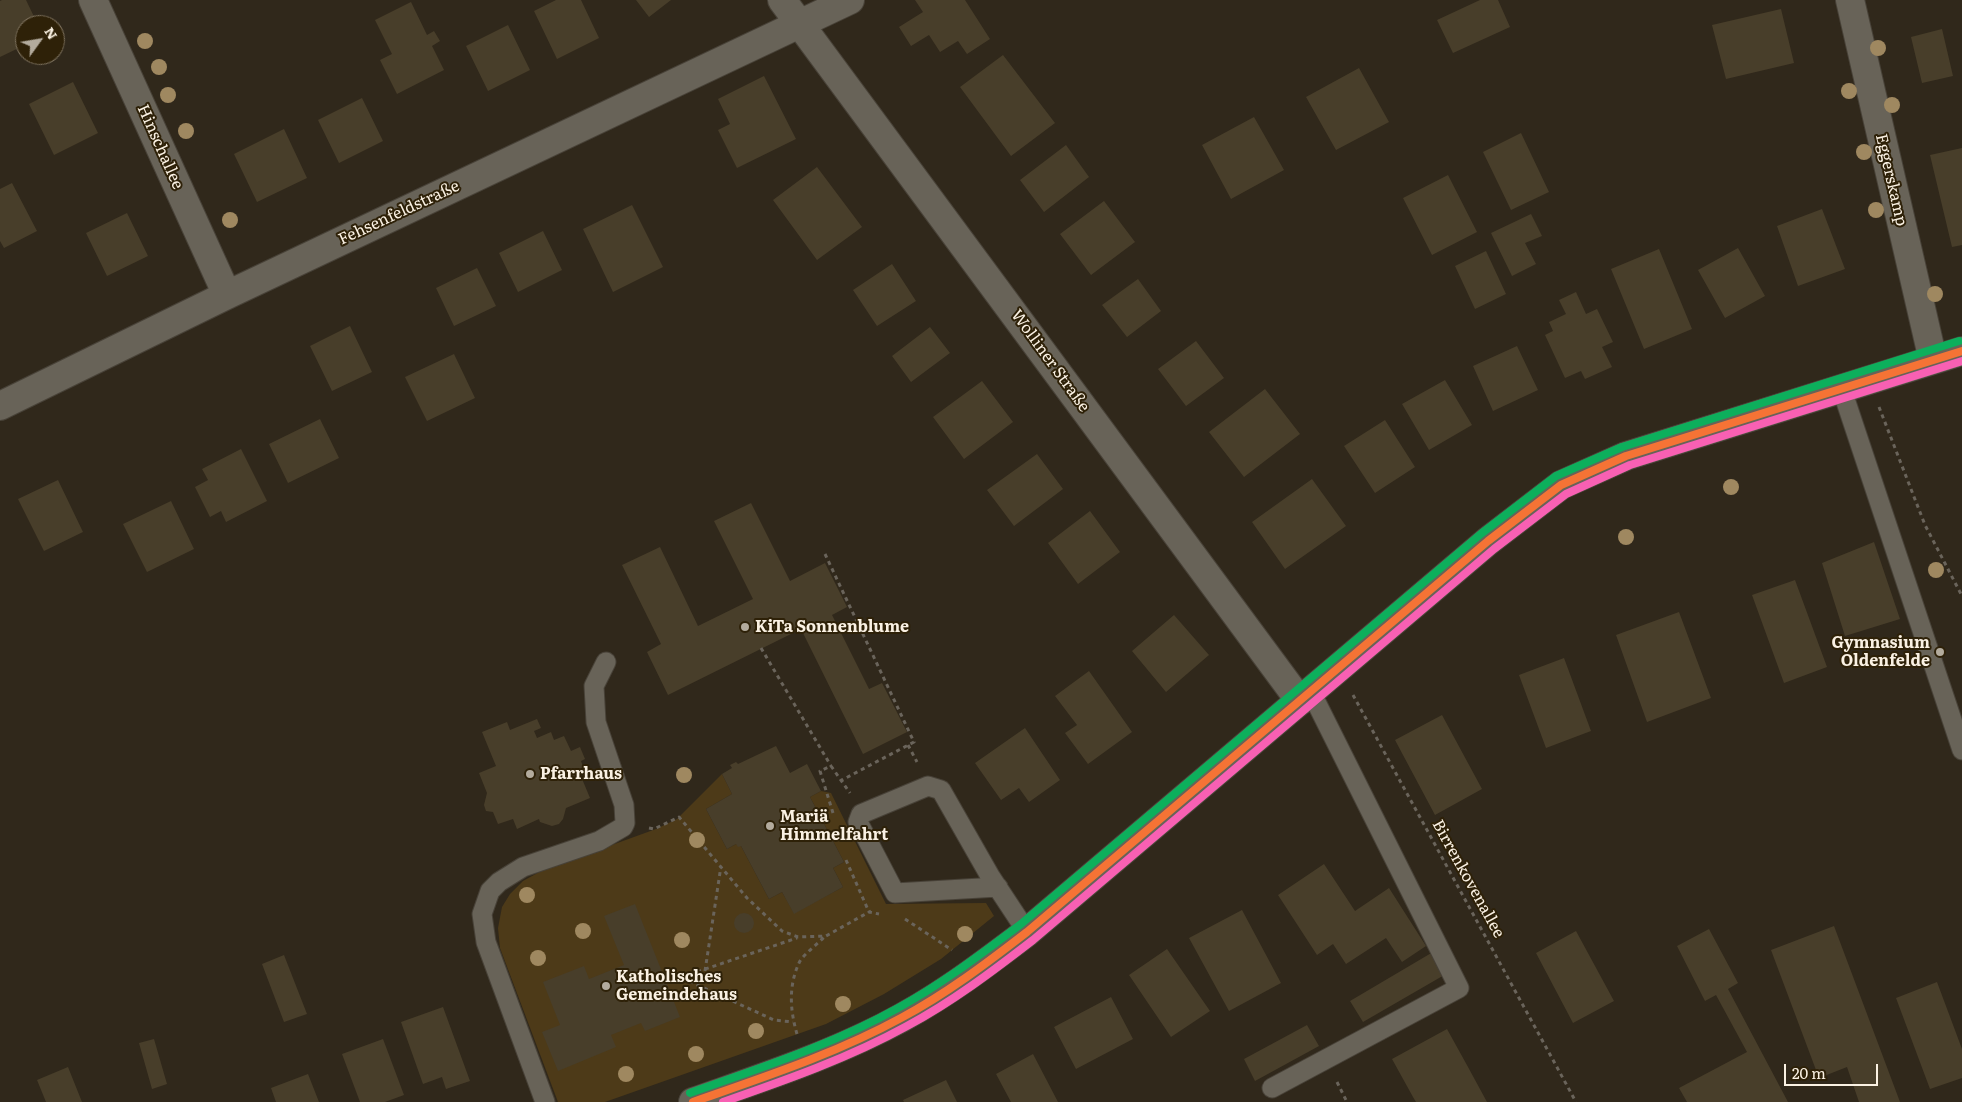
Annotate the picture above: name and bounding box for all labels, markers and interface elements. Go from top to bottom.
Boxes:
north arrow [15,15,65,65]
text: N [40,22,63,43]
street label: Hinschallee [133,102,187,192]
street label: Eggerskamp [1871,132,1911,228]
street label: Fehsenfeldstraße [335,177,463,249]
street label: Wolliner Straße [1007,306,1093,416]
place label: KiTa Sonnenblume [755,617,909,637]
marker: KiTa Sonnenblume [739,621,751,633]
place label: Gymnasium Oldenfelde [1832,633,1930,671]
marker: Gymnasium Oldenfelde [1934,646,1946,658]
place label: Pfarrhaus [540,764,622,784]
marker: Pfarrhaus [524,768,536,780]
place label: Mariä Himmelfahrt [780,807,888,845]
street label: Birrenkovenallee [1428,817,1508,941]
marker: Mariä Himmelfahrt [764,820,776,832]
place label: Katholisches Gemeindehaus [616,967,737,1005]
marker: Katholisches Gemeindehaus [600,980,612,992]
scale bar [1787,1054,1881,1086]
text: 20 m [1792,1061,1826,1084]

